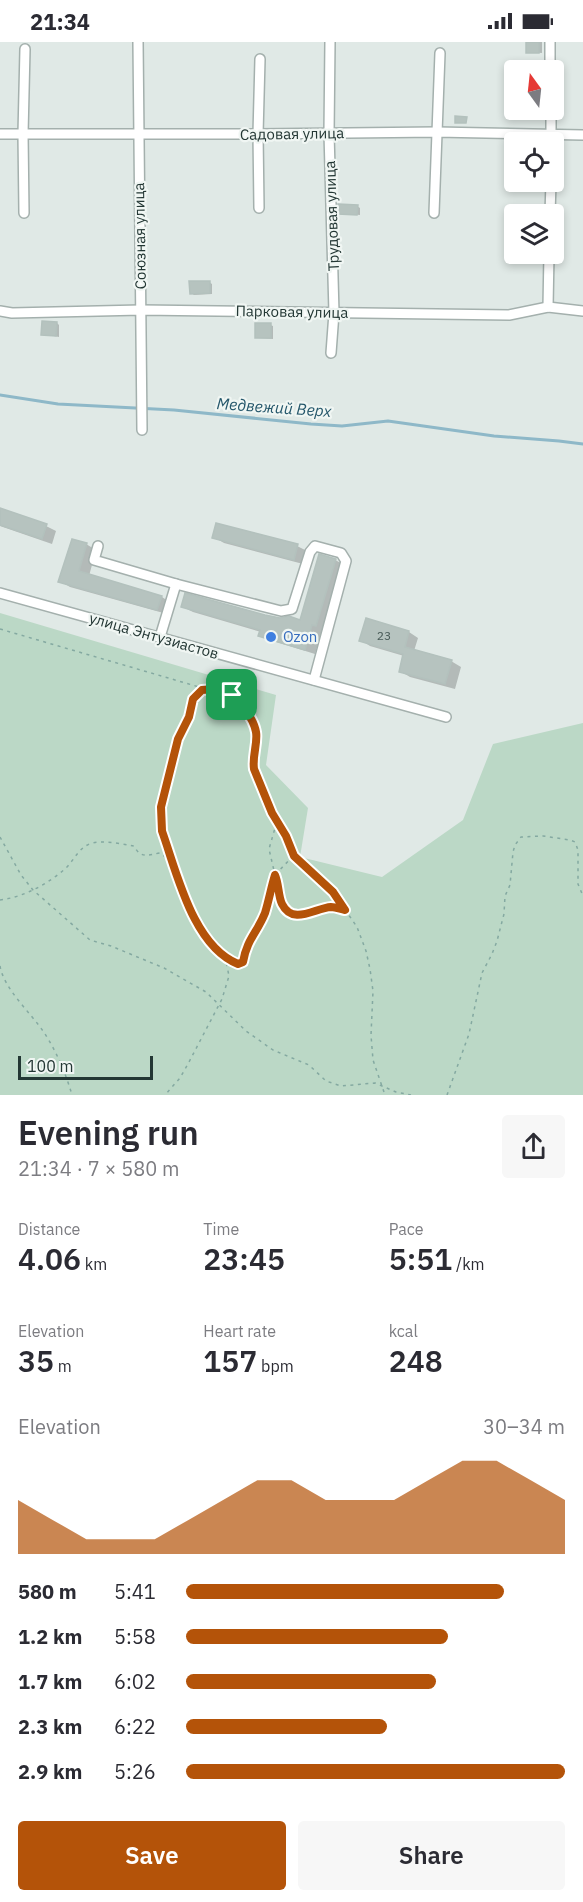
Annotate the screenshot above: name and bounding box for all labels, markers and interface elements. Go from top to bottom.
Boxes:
text: 21:34 [30,7,90,36]
north arrow [504,60,564,120]
map controls [504,60,564,264]
street label: Садовая улица [240,123,344,144]
button: locate [504,132,564,192]
street label: Трудовая улица [320,160,343,272]
street label: Союзная улица [129,182,150,290]
button: layers [504,204,564,264]
street label: Парковая улица [235,301,349,322]
water label: Медвежий Верх [216,393,333,421]
street label: улица Энтузиастов [87,608,221,663]
place label: Ozon [283,627,317,646]
house number: 23 [377,628,391,643]
marker: Ozon [264,630,278,644]
pin [206,669,257,720]
icon: arrive [215,678,248,711]
scale bar [18,1053,153,1080]
text: 100 m [27,1056,74,1076]
text: Evening run [18,1111,199,1154]
button: share [502,1115,565,1178]
text: 21:34 · 7 × 580 m [18,1155,179,1182]
text: Distance [18,1219,80,1239]
text: Time [203,1219,239,1239]
text: Pace [389,1219,423,1239]
text: 4.06 [18,1239,81,1278]
text: 23:45 [203,1239,285,1278]
text: 5:51 [389,1239,452,1278]
text: km [81,1254,107,1274]
text: /km [452,1254,485,1274]
text: Elevation [18,1321,84,1341]
text: Heart rate [203,1321,276,1341]
text: kcal [389,1321,418,1341]
text: 35 [18,1341,54,1380]
text: 157 [203,1341,257,1380]
text: 248 [389,1341,443,1380]
text: m [54,1356,72,1376]
text: bpm [257,1356,294,1376]
text: Elevation [18,1413,101,1440]
text: 30–34 m [483,1413,565,1440]
text: 580 m [18,1578,77,1605]
text: 5:41 [114,1578,156,1605]
text: 1.2 km [18,1623,82,1650]
text: 5:58 [114,1623,156,1650]
text: 1.7 km [18,1668,82,1695]
text: 6:02 [114,1668,156,1695]
text: 2.3 km [18,1713,82,1740]
text: 6:22 [114,1713,156,1740]
text: 2.9 km [18,1758,82,1785]
text: 5:26 [114,1758,156,1785]
button: Save [18,1821,286,1890]
button: Share [298,1821,565,1890]

